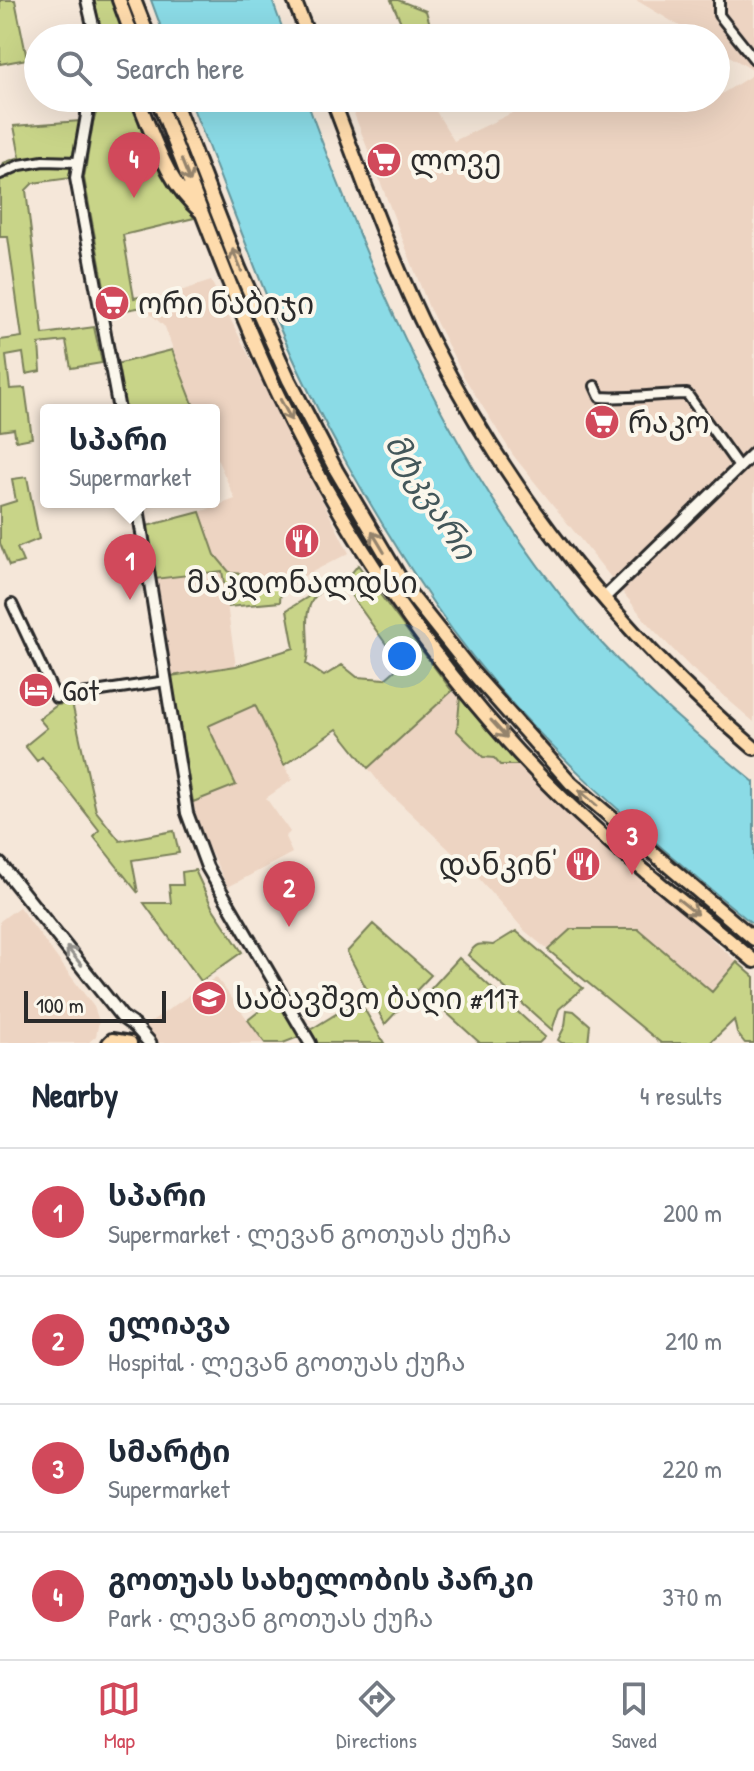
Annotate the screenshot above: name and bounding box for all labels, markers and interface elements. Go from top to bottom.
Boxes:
search box [24,24,730,112]
icon: search [52,46,96,90]
text: Search here [116,48,244,88]
pin: 4 [108,132,160,198]
place label: ლოვე [410,140,502,180]
supermarket icon: ლოვე [365,141,403,179]
one-way arrow [180,158,194,182]
one-way arrow [228,248,243,273]
place label: ორი ნაბიჯი [138,283,314,323]
supermarket icon: ორი ნაბიჯი [93,284,131,322]
one-way arrow [279,398,295,422]
place label: რაკო [628,402,710,442]
supermarket icon: რაკო [583,403,621,441]
popup [40,404,220,508]
text: სპარი [69,419,168,459]
water label: მტკვარი [375,425,488,569]
text: Supermarket [69,459,191,494]
restaurant icon: მაკდონალდსი [283,522,321,560]
one-way arrow [370,531,386,554]
pin: 1 [104,534,156,600]
place label: მაკდონალდსი [186,562,418,602]
your location [382,636,422,676]
place label: Got [62,670,99,710]
hotel icon: Got [17,671,55,709]
one-way arrow [490,719,508,739]
one-way arrow [578,789,598,807]
pin: 3 [606,809,658,875]
place label: დანკინ' [439,844,557,884]
restaurant icon: დანკინ' [564,845,602,883]
pin: 2 [263,861,315,927]
one-way arrow [677,898,698,916]
one-way arrow [65,947,83,967]
place label: საბავშვო ბაღი #117 [235,978,520,1018]
school or university icon: საბავშვო ბაღი #117 [190,979,228,1017]
scale bar [24,987,166,1023]
text: 100 m [36,990,84,1020]
text: Nearby [32,1072,118,1118]
text: 4 results [640,1078,722,1113]
text: სპარი [108,1175,206,1215]
text: 1 [53,1195,63,1230]
text: 200 m [663,1195,722,1230]
text: Supermarket · ლევან გოთუას ქუჩა [108,1216,512,1251]
text: ელიავა [108,1303,231,1343]
text: 2 [52,1323,64,1358]
text: 210 m [665,1323,722,1358]
text: Hospital · ლევან გოთუას ქუჩა [108,1344,465,1379]
text: სმარტი [108,1431,230,1471]
text: 3 [52,1451,64,1486]
text: 220 m [662,1451,722,1486]
text: Supermarket [108,1471,230,1506]
text: გოთუას სახელობის პარკი [108,1559,534,1599]
text: 4 [53,1579,63,1614]
text: 370 m [662,1579,722,1614]
text: Park · ლევან გოთუას ქუჩა [108,1600,433,1635]
tab: Map [97,1677,141,1755]
tab: Directions [336,1677,417,1755]
tab: Saved [612,1677,657,1755]

